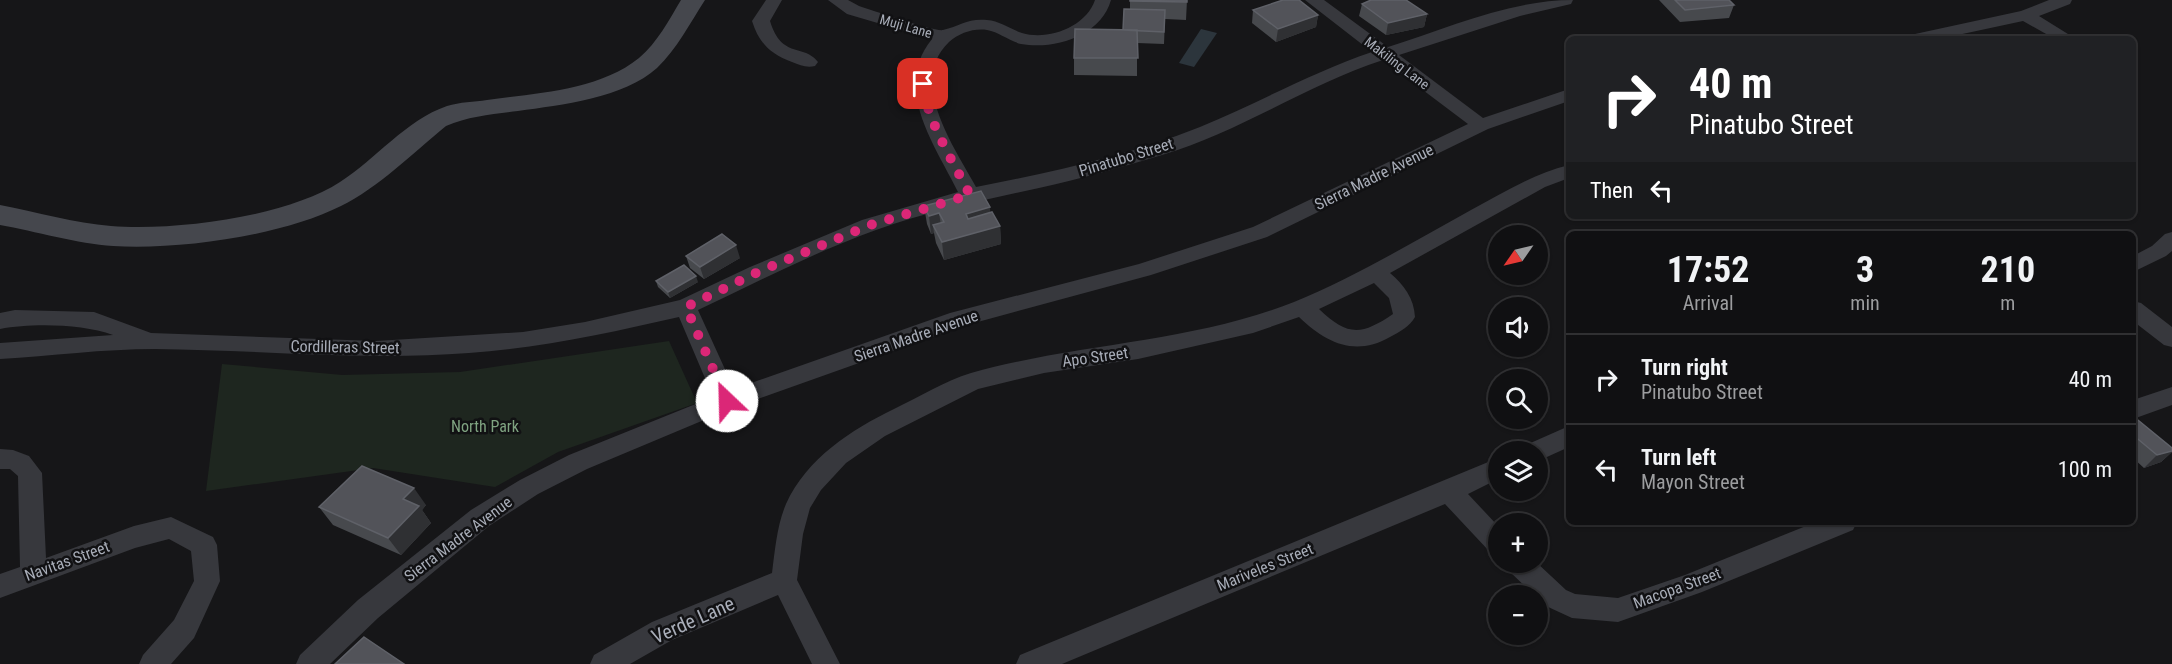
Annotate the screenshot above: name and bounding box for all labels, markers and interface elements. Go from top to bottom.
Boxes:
street label: Muji Lane [878,11,934,41]
street label: Makiling Lane [1362,33,1433,93]
pin [897,58,948,109]
text: 40 m [1689,59,1772,108]
icon: right [1590,60,1668,138]
icon: arrive [906,67,939,100]
text: Pinatubo Street [1689,109,1854,141]
street label: Pinatubo Street [1077,134,1176,180]
street label: Sierra Madre Avenue [1311,140,1437,214]
icon: left [1645,174,1678,207]
text: Then [1590,178,1633,203]
north arrow [1488,225,1548,285]
map controls [1488,225,1548,645]
text: 17:52 [1667,249,1749,291]
text: 3 [1856,249,1874,291]
text: 210 [1981,249,2035,291]
text: Arrival [1683,291,1734,315]
text: min [1850,291,1880,315]
text: m [2000,291,2015,315]
button: sound [1488,297,1548,357]
street label: Sierra Madre Avenue [852,306,980,366]
street label: Cordilleras Street [290,337,400,357]
street label: Apo Street [1061,343,1129,371]
text: Turn right [1641,355,1728,380]
icon: right [1590,363,1623,396]
text: 40 m [2069,367,2112,392]
position arrow [695,369,759,433]
button: search [1488,369,1548,429]
text: Pinatubo Street [1641,380,1763,404]
park label: North Park [451,417,520,436]
button: layers [1488,441,1548,501]
text: Turn left [1641,445,1716,470]
icon: left [1590,453,1623,486]
text: 100 m [2058,457,2112,482]
text: Mayon Street [1641,470,1745,494]
street label: Sierra Madre Avenue [400,492,516,586]
button: + [1488,513,1548,573]
street label: Navitas Street [22,537,112,585]
street label: Mariveles Street [1214,539,1316,595]
street label: Macopa Street [1631,563,1724,613]
button: − [1488,585,1548,645]
street label: Verde Lane [648,591,738,649]

